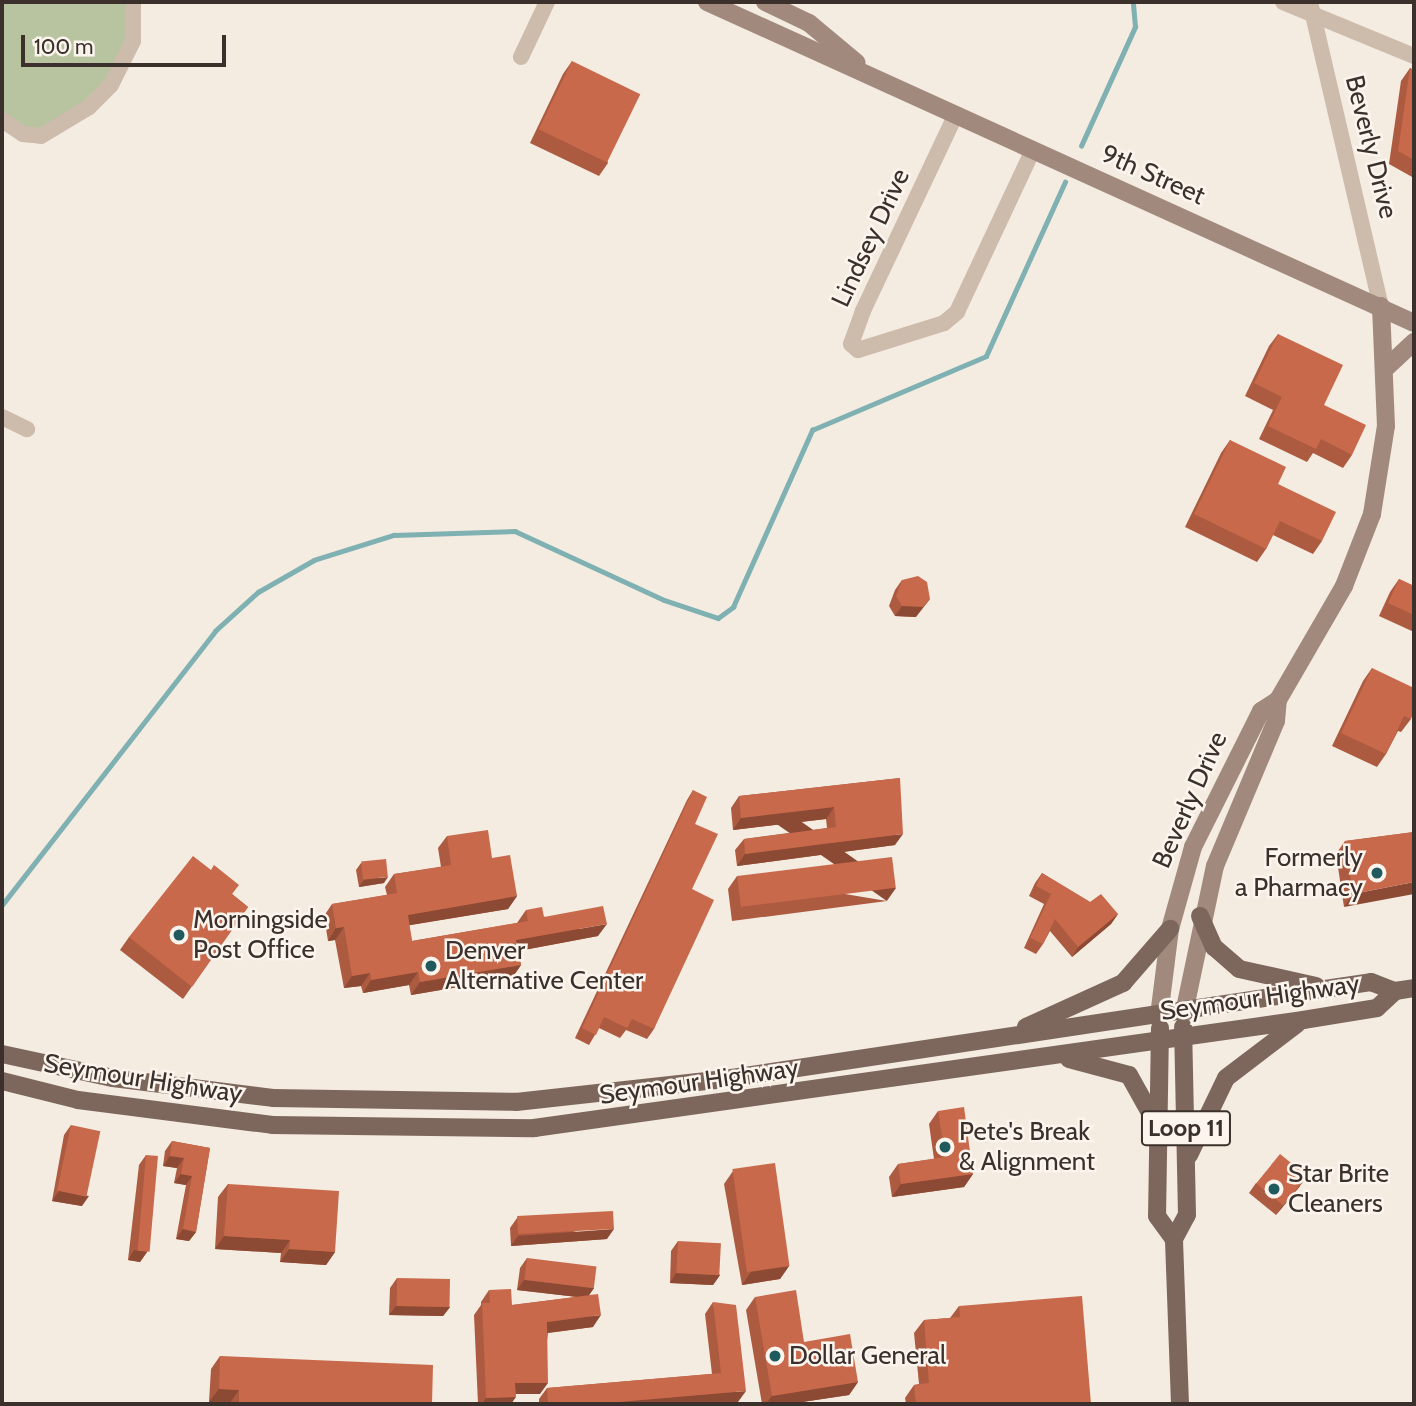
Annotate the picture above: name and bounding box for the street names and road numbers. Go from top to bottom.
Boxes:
street label: Beverly Drive [1338,72,1404,222]
street label: 9th Street [1096,138,1210,212]
street label: Lindsey Drive [825,164,917,312]
street label: Beverly Drive [1146,727,1234,873]
street label: Seymour Highway [1159,969,1361,1027]
street label: Seymour Highway [41,1048,245,1110]
street label: Seymour Highway [598,1053,800,1111]
road number: Loop 11 [1140,1108,1232,1148]

